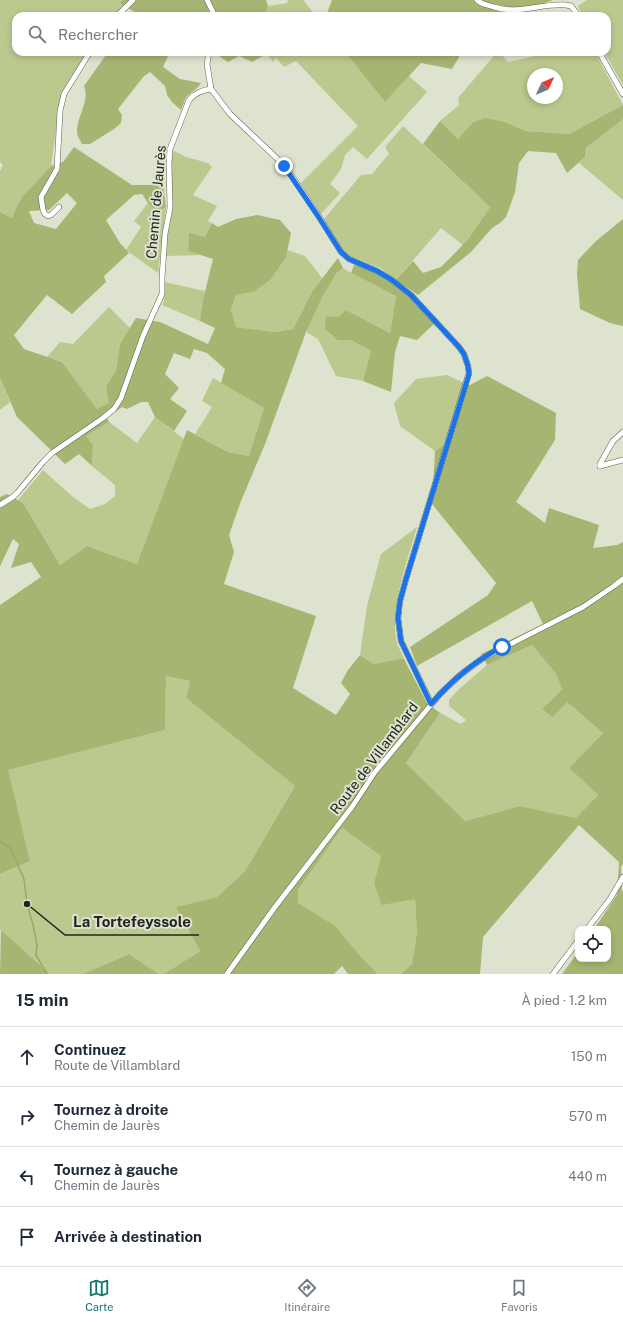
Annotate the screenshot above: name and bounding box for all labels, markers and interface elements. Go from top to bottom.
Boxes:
search box [12,12,611,56]
icon: search [26,23,48,45]
text: Rechercher [58,26,138,43]
north arrow [527,68,563,104]
street label: Chemin de Jaurès [143,145,169,259]
route end [275,157,293,175]
route start [493,638,511,656]
street label: Route de Villamblard [327,699,421,817]
callout: La Tortefeyssole [65,908,199,935]
text: La Tortefeyssole [73,913,191,930]
map controls [575,926,611,962]
button: locate [575,926,611,962]
text: 15 min [16,990,68,1010]
text: À pied · 1.2 km [521,993,607,1008]
text: Continuez [54,1041,126,1058]
icon: ahead [16,1046,38,1068]
text: 150 m [571,1049,607,1064]
text: Route de Villamblard [54,1058,180,1073]
text: Tournez à droite [54,1101,168,1118]
icon: right [16,1106,38,1128]
text: 570 m [569,1109,607,1124]
text: Chemin de Jaurès [54,1118,160,1133]
text: Tournez à gauche [54,1161,178,1178]
icon: left [16,1166,38,1188]
text: 440 m [568,1169,607,1184]
text: Chemin de Jaurès [54,1178,160,1193]
icon: arrive [16,1226,38,1248]
text: Arrivée à destination [54,1228,202,1245]
tab: Carte [85,1277,113,1313]
tab: Itinéraire [284,1277,330,1313]
tab: Favoris [501,1277,538,1313]

